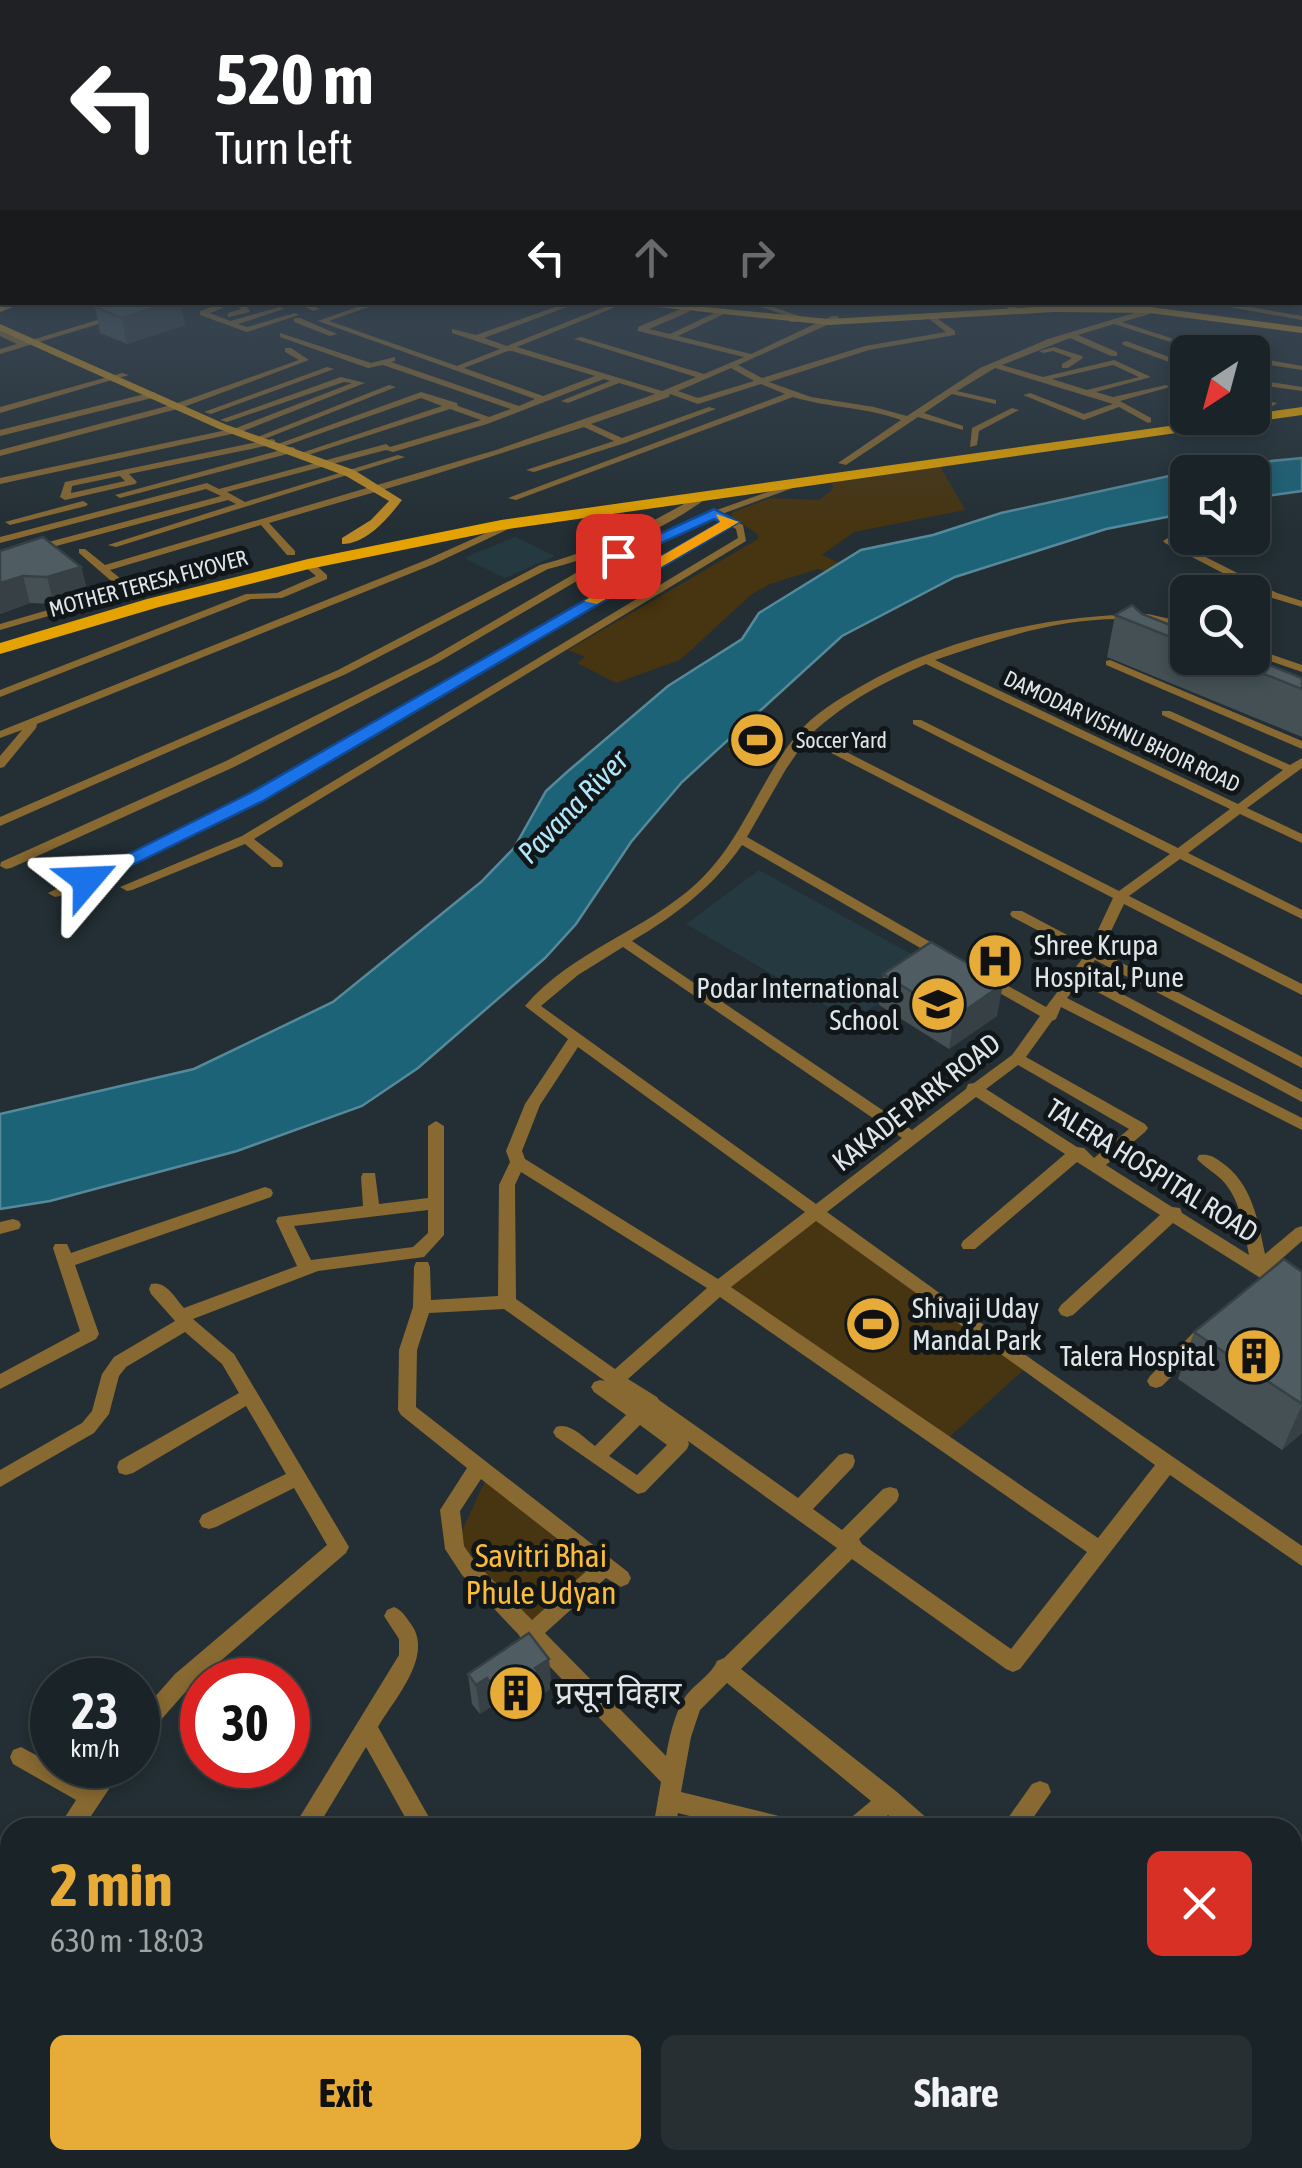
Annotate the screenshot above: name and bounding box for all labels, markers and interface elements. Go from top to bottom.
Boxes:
text: 520 m [215,39,374,119]
icon: left [50,40,180,170]
text: Turn left [215,122,353,174]
icon: left [519,230,574,285]
icon: ahead [624,230,679,285]
icon: right [729,230,784,285]
north arrow [1170,335,1270,435]
map controls [1170,335,1270,675]
button: sound [1170,455,1270,555]
pin [576,514,661,599]
icon: arrive [591,529,646,584]
street label: MOTHER TERESA FLYOVER [46,544,250,622]
button: search [1170,575,1270,675]
street label: DAMODAR VISHNU BHOIR ROAD [1000,665,1244,797]
sports icon: Soccer Yard [727,710,787,770]
place label: Soccer Yard [796,727,887,753]
water label: Pavana River [510,742,635,870]
position arrow [35,828,139,932]
place label: Shree Krupa Hospital, Pune [1034,929,1184,993]
hospital icon: Shree Krupa Hospital, Pune [965,931,1025,991]
place label: Podar International School [696,972,900,1036]
school or university icon: Podar International School [908,974,968,1034]
street label: KAKADE PARK ROAD [826,1027,1006,1177]
street label: TALERA HOSPITAL ROAD [1040,1092,1264,1248]
place label: Shivaji Uday Mandal Park [912,1292,1042,1356]
sports icon: Shivaji Uday Mandal Park [843,1294,903,1354]
building icon: Talera Hospital [1224,1326,1284,1386]
place label: Talera Hospital [1060,1340,1216,1372]
park label: Savitri Bhai Phule Udyan [465,1537,617,1611]
speed limit sign: 30 [180,1658,310,1788]
building icon: प्रसून विहार [486,1663,546,1723]
place label: प्रसून विहार [555,1674,682,1713]
text: 23 [71,1682,118,1740]
text: km/h [70,1734,120,1762]
text: 2 min [50,1850,173,1919]
button: close [1147,1851,1252,1956]
text: 630 m · 18:03 [50,1922,205,1959]
button: Exit [50,2035,641,2150]
button: Share [661,2035,1252,2150]

